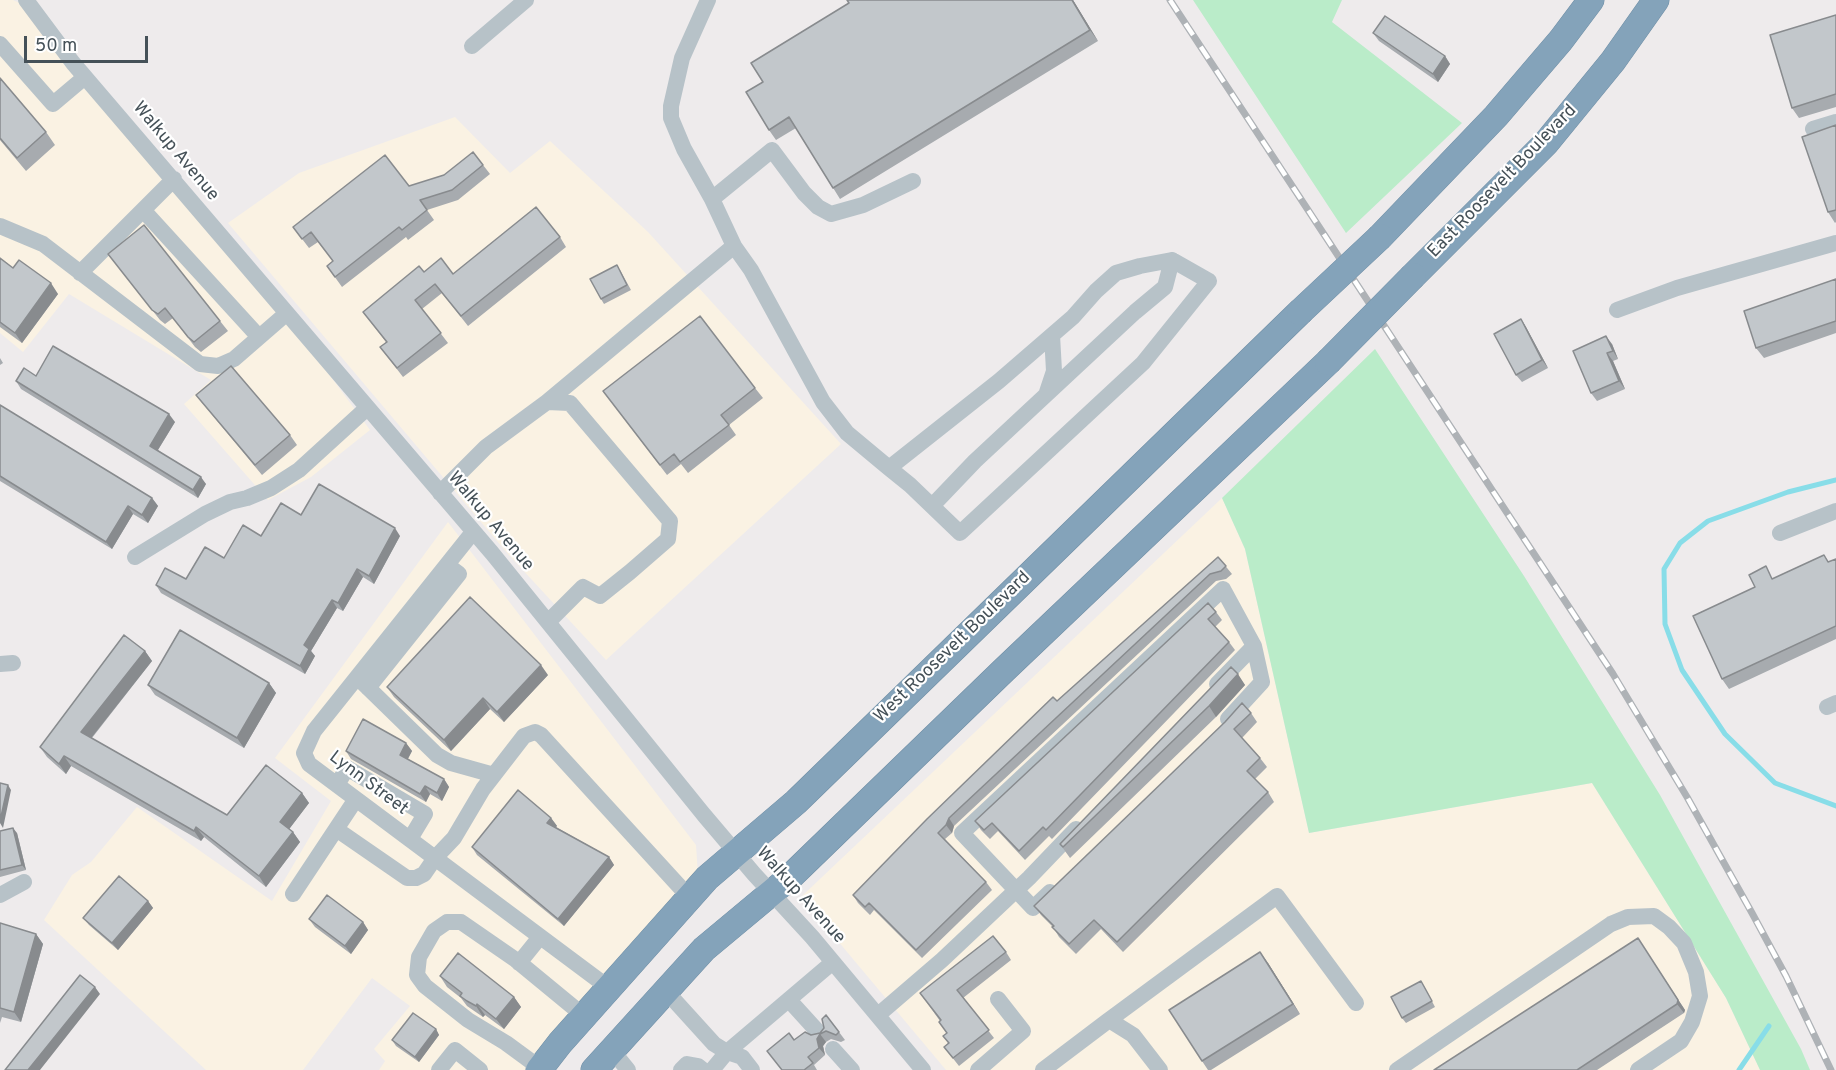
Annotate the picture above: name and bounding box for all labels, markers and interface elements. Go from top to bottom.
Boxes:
scale bar [27,24,152,62]
text: 50 m [35,35,77,58]
street label: Walkup Avenue [127,98,223,206]
street label: East Roosevelt Boulevard [1424,101,1582,263]
street label: Walkup Avenue [442,468,538,576]
street label: West Roosevelt Boulevard [870,568,1036,728]
street label: Lynn Street [324,747,412,821]
street label: Walkup Avenue [751,843,849,949]

